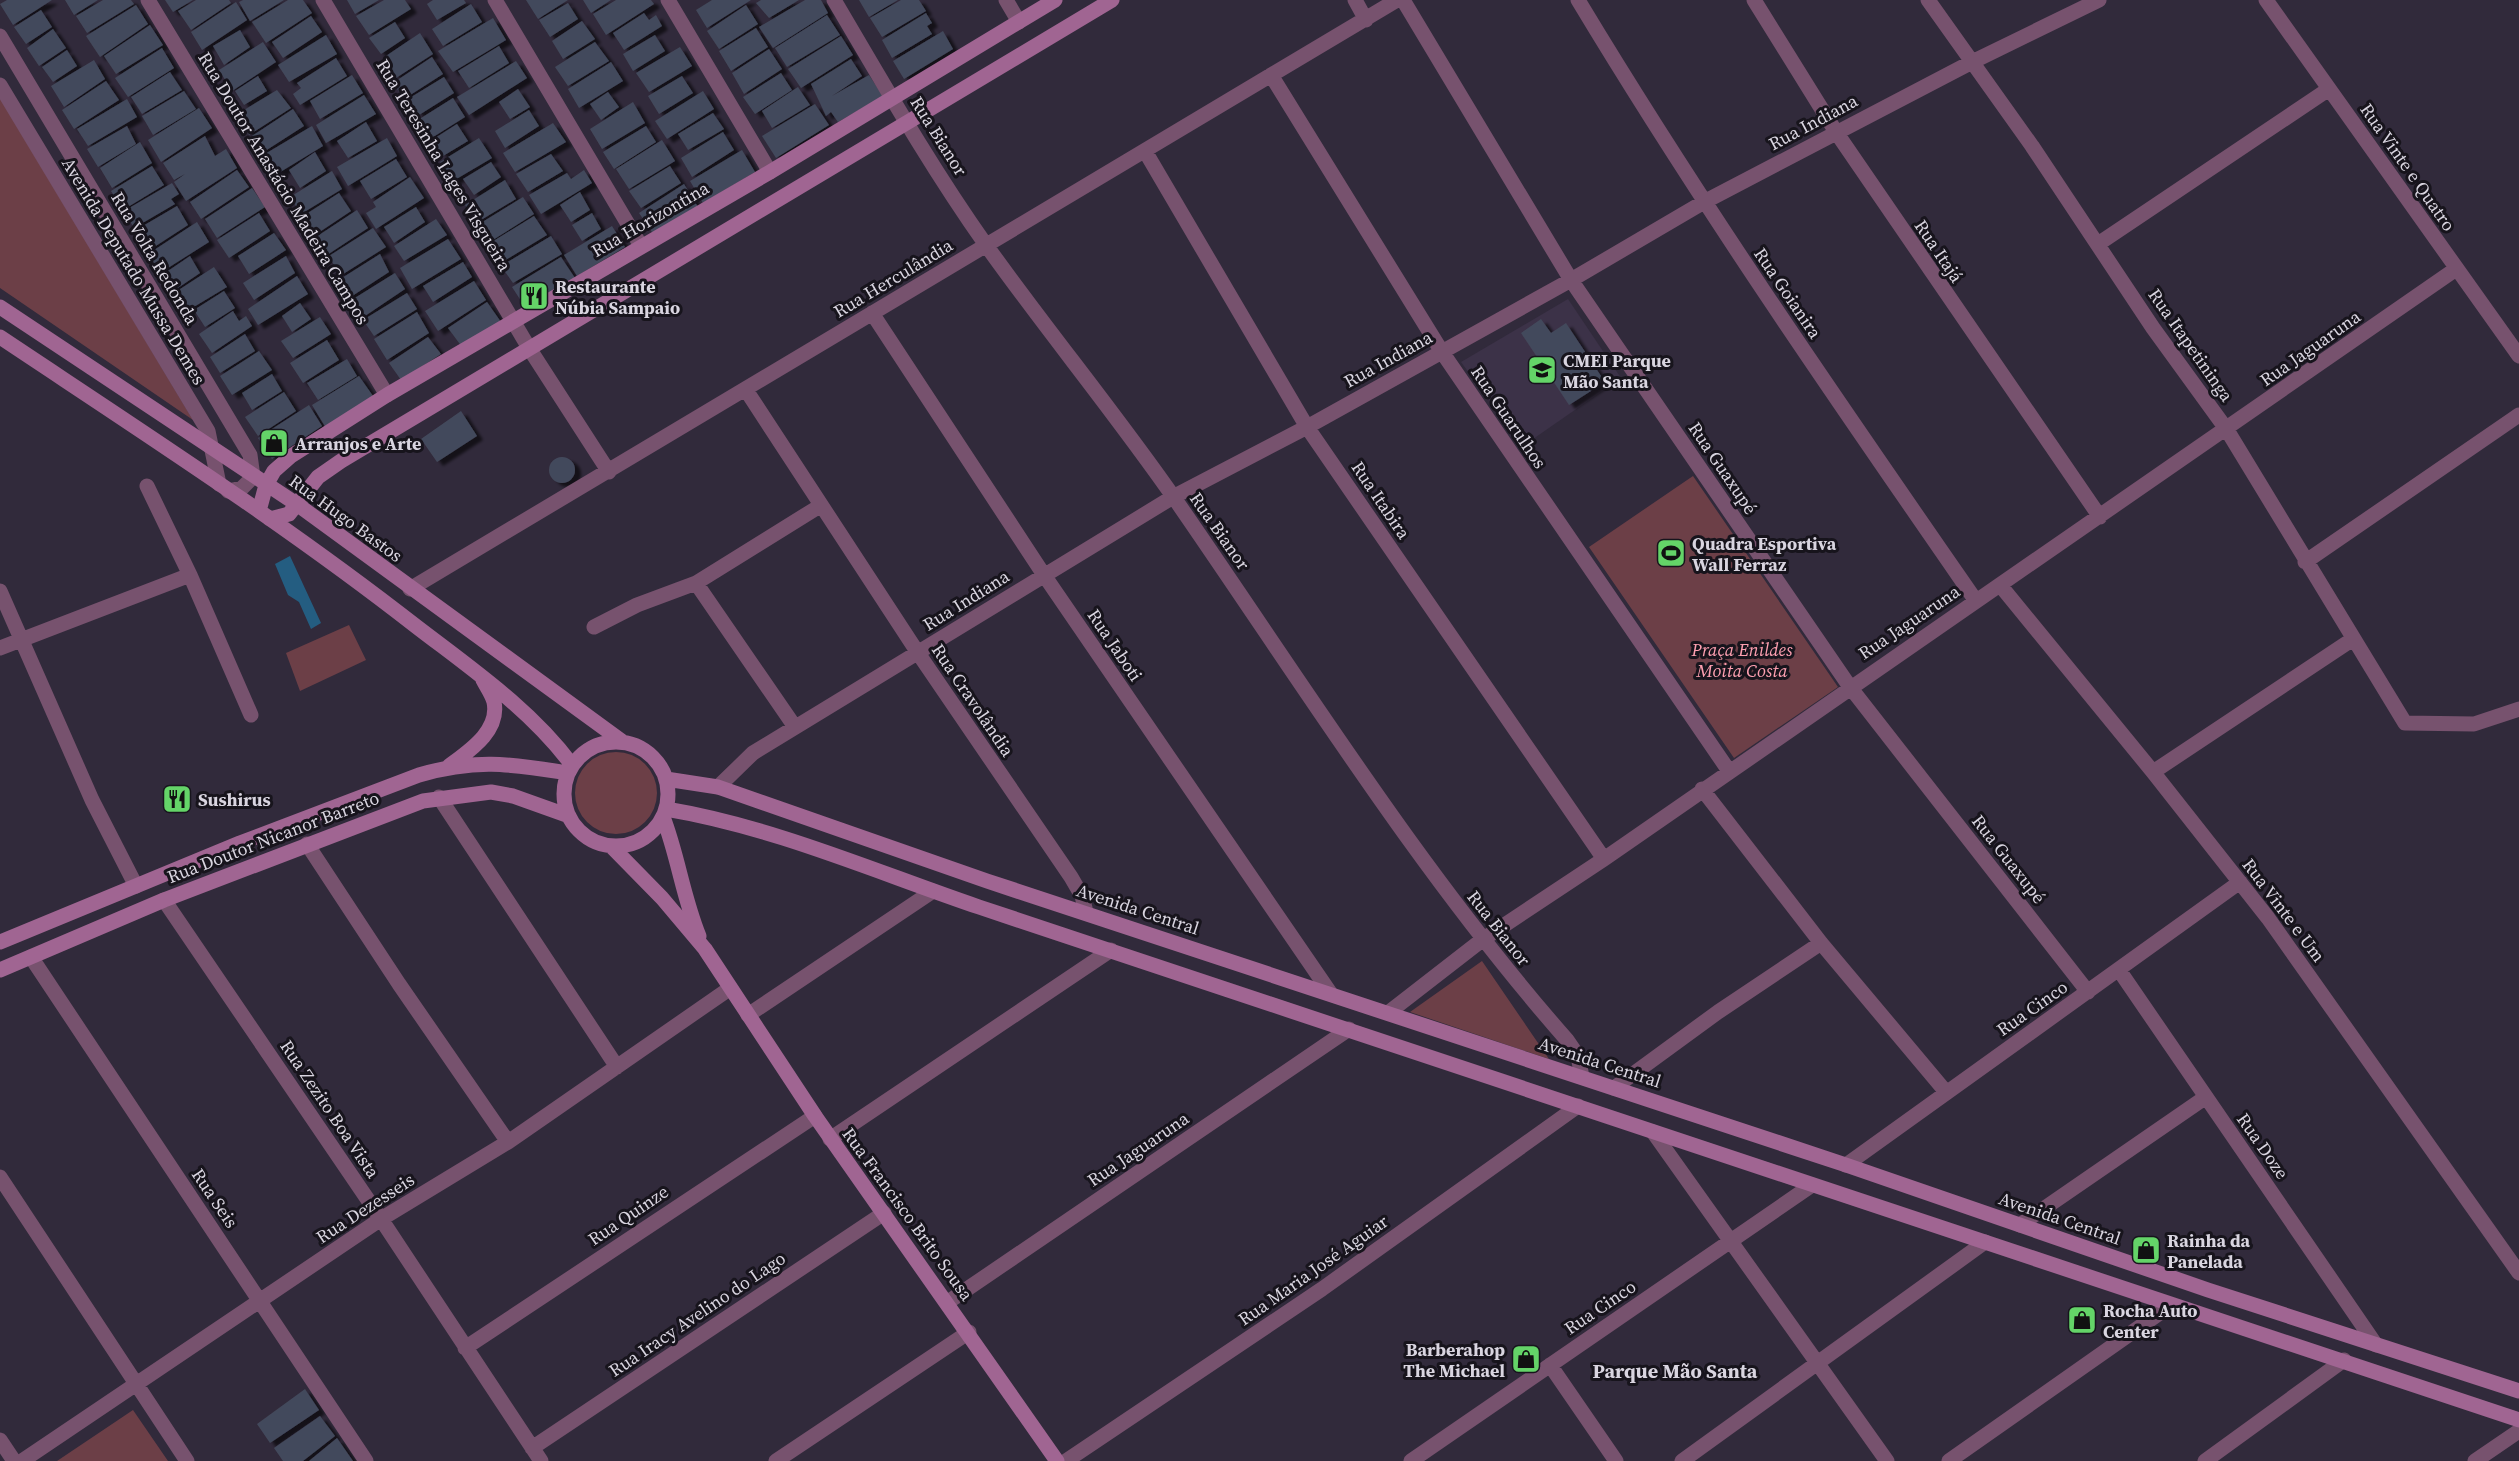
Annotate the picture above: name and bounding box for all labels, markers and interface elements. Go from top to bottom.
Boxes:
street label: Rua Doutor Anastácio Madeira Campos [192,47,376,329]
street label: Rua Teresinha Lages Visgueira [371,54,518,277]
street label: Rua Indiana [1764,88,1863,156]
street label: Rua Bianor [905,91,974,181]
street label: Rua Vinte e Quatro [2355,98,2462,236]
street label: Avenida Deputado Mussa Demes [56,153,212,389]
street label: Rua Horizontina [586,175,714,263]
street label: Rua Volta Redonda [105,187,205,330]
street label: Rua Itajá [1909,215,1970,288]
street label: Rua Herculândia [829,232,958,323]
street label: Rua Goianira [1748,243,1828,344]
place label: Restaurante Núbia Sampaio [555,274,680,320]
restaurant icon: Restaurante Núbia Sampaio [518,280,550,312]
street label: Rua Itapetininga [2143,283,2240,407]
street label: Rua Jaguaruna [2255,304,2366,392]
street label: Rua Indiana [1339,324,1438,394]
place label: CMEI Parque Mão Santa [1563,348,1671,394]
school or university icon: CMEI Parque Mão Santa [1526,354,1558,386]
street label: Rua Guarulhos [1465,361,1553,474]
street label: Rua Guaxupé [1683,417,1763,519]
shop icon: Arranjos e Arte [258,427,290,459]
place label: Arranjos e Arte [295,431,421,456]
street label: Rua Itabira [1346,456,1417,545]
street label: Rua Hugo Bastos [284,468,408,568]
street label: Rua Bianor [1184,487,1256,575]
place label: Quadra Esportiva Wall Ferraz [1692,531,1837,577]
sports icon: Quadra Esportiva Wall Ferraz [1655,537,1687,569]
street label: Rua Indiana [918,563,1015,636]
street label: Rua Jaguaruna [1853,578,1965,665]
street label: Rua Jaboti [1082,604,1148,686]
park label: Praça Enildes Moita Costa [1691,637,1793,683]
street label: Rua Cravolândia [926,639,1021,762]
restaurant icon: Sushirus [161,783,193,815]
street label: Rua Doutor Nicanor Barreto [163,785,383,889]
place label: Sushirus [198,787,271,812]
street label: Rua Guaxupé [1966,809,2052,909]
street label: Rua Vinte e Um [2237,853,2331,967]
street label: Avenida Central [1073,877,1203,941]
street label: Rua Bianor [1462,885,1537,971]
street label: Rua Cinco [1991,974,2073,1042]
street label: Avenida Central [1535,1030,1665,1094]
street label: Rua Zezito Boa Vista [274,1035,386,1184]
street label: Rua Jaguaruna [1082,1105,1194,1192]
street label: Rua Doze [2231,1108,2295,1184]
street label: Rua Francisco Brito Sousa [837,1122,980,1306]
street label: Rua Seis [186,1163,244,1233]
street label: Rua Dezesseis [311,1167,419,1249]
street label: Rua Quinze [583,1179,673,1251]
street label: Avenida Central [1996,1185,2124,1251]
street label: Rua Maria José Aguiar [1233,1209,1393,1331]
place label: Rainha da Panelada [2167,1228,2250,1274]
shop icon: Rainha da Panelada [2130,1234,2162,1266]
street label: Rua Iracy Avelino do Lago [604,1245,790,1383]
street label: Rua Cinco [1559,1274,1641,1340]
place label: Rocha Auto Center [2103,1298,2197,1344]
shop icon: Rocha Auto Center [2066,1304,2098,1336]
place label: Barberahop The Michael [1403,1337,1505,1383]
shop icon: Barberahop The Michael [1510,1343,1542,1375]
district label: Parque Mão Santa [1592,1357,1758,1385]

